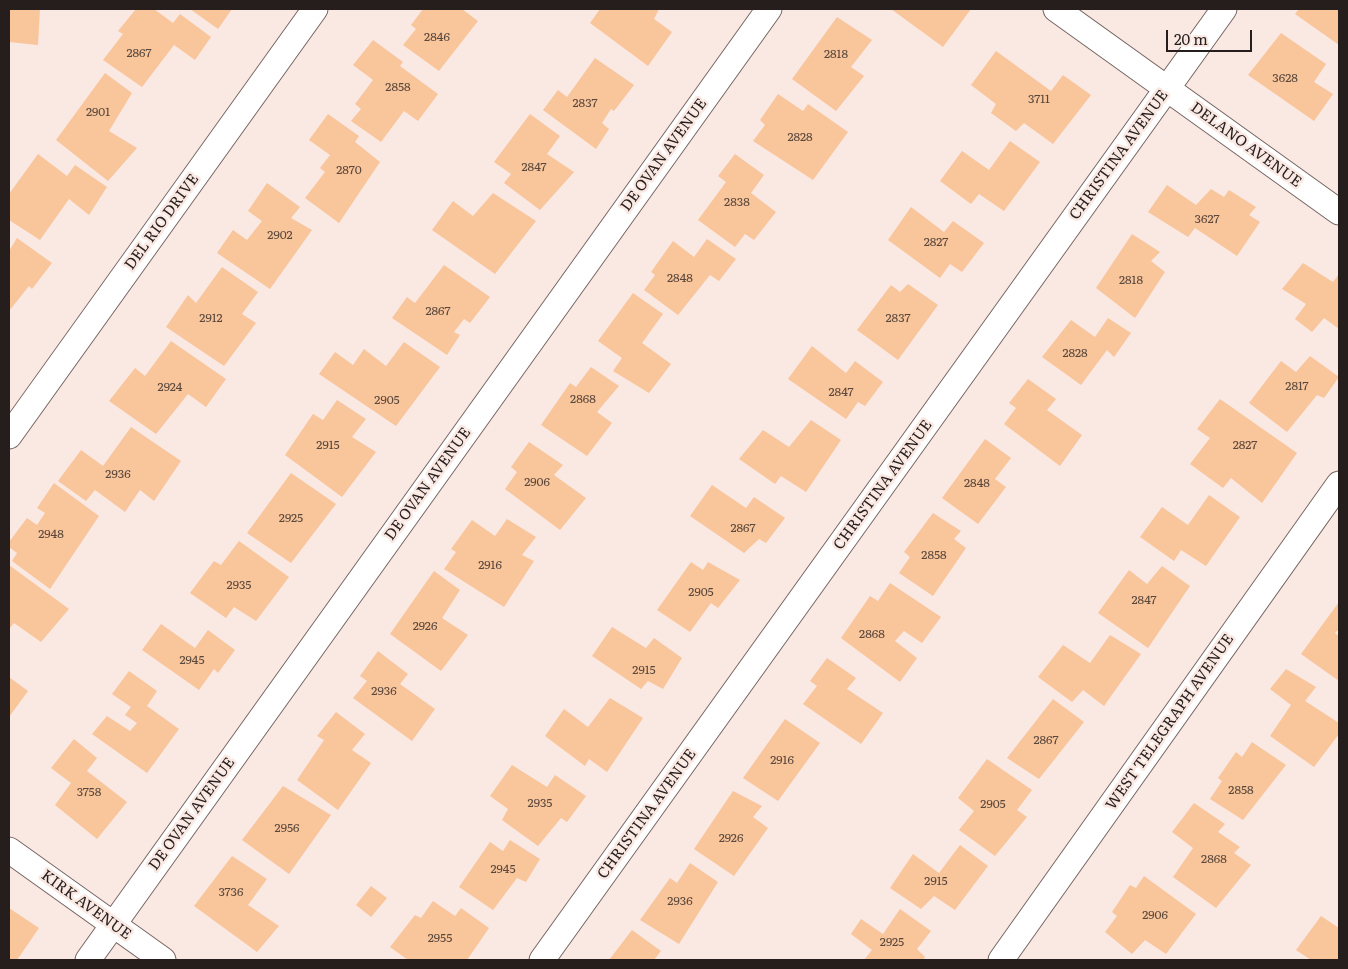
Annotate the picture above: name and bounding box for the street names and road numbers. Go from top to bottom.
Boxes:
street label: CHRISTINA AVENUE [1066,87,1172,223]
street label: DE OVAN AVENUE [617,95,711,215]
street label: DELANO AVENUE [1187,99,1305,191]
street label: DEL RIO DRIVE [121,171,203,273]
street label: CHRISTINA AVENUE [830,417,936,553]
street label: DE OVAN AVENUE [381,424,475,544]
street label: WEST TELEGRAPH AVENUE [1102,631,1238,813]
street label: CHRISTINA AVENUE [594,746,700,882]
street label: DE OVAN AVENUE [145,754,239,874]
street label: KIRK AVENUE [37,866,135,944]

